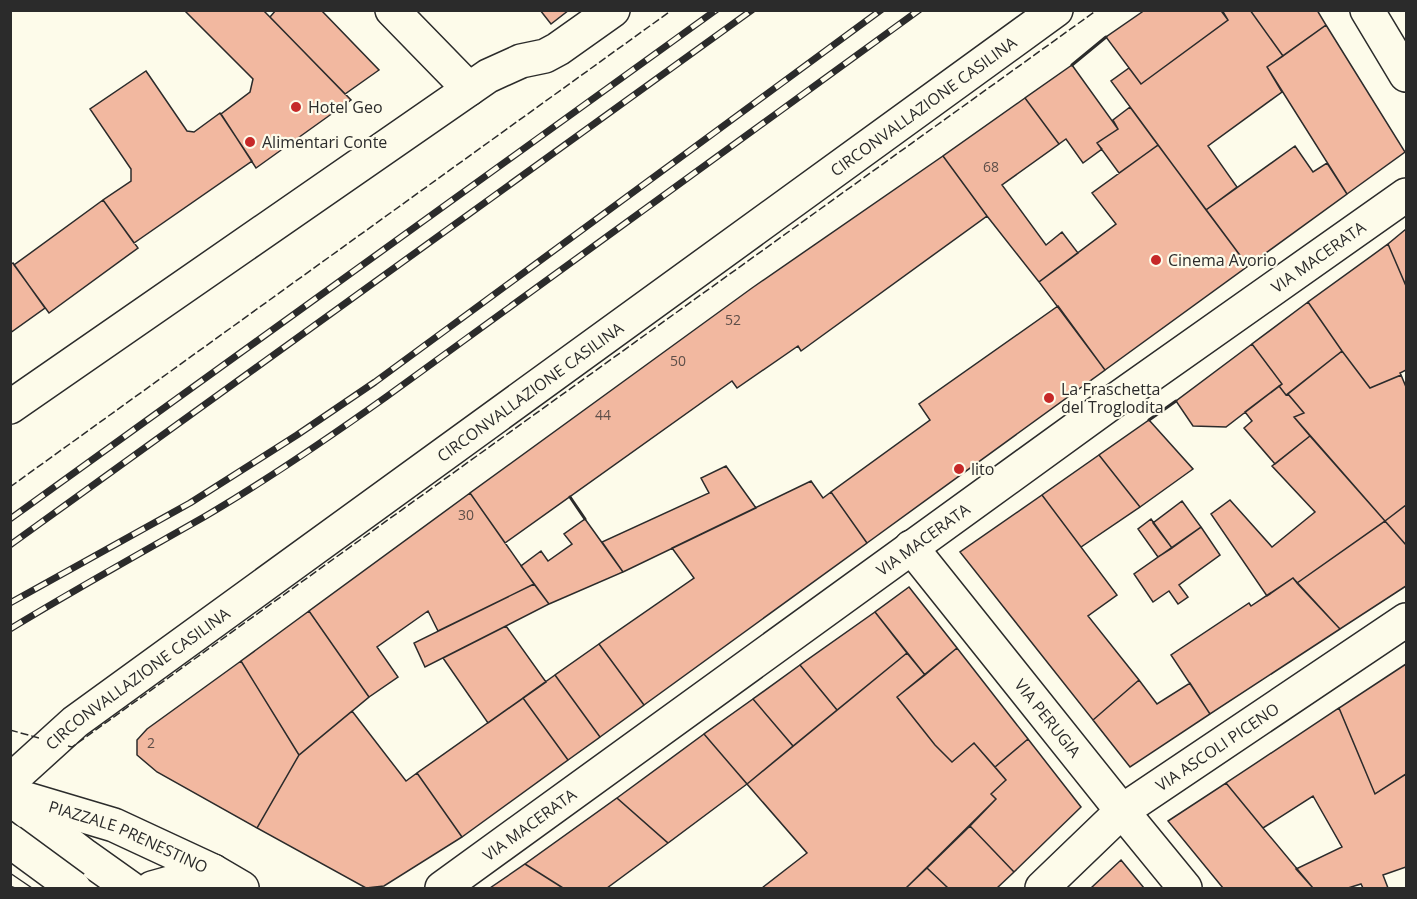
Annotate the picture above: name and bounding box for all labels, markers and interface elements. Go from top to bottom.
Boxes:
street label: CIRCONVALLAZIONE CASILINA [826,31,1022,181]
place label: Hotel Geo [308,96,383,118]
marker: Hotel Geo [289,100,303,114]
place label: Alimentari Conte [262,131,387,153]
marker: Alimentari Conte [243,135,257,149]
house number: 68 [983,157,999,176]
street label: VIA MACERATA [1267,215,1371,298]
place label: Cinema Avorio [1168,249,1277,271]
marker: Cinema Avorio [1149,253,1163,267]
house number: 52 [725,310,741,329]
street label: CIRCONVALLAZIONE CASILINA [432,316,628,467]
house number: 50 [670,351,686,370]
place label: La Fraschetta del Troglodita [1061,378,1164,418]
marker: La Fraschetta del Troglodita [1042,391,1056,405]
house number: 44 [595,405,611,424]
place label: lito [971,458,994,480]
marker: lito [952,462,966,476]
street label: VIA MACERATA [872,498,975,581]
house number: 30 [458,505,474,524]
street label: CIRCONVALLAZIONE CASILINA [41,602,235,755]
street label: VIA PERUGIA [1010,674,1086,763]
street label: VIA ASCOLI PICENO [1151,697,1283,796]
house number: 2 [147,733,155,752]
street label: VIA MACERATA [478,783,581,866]
street label: PIAZZALE PRENESTINO [46,795,212,878]

